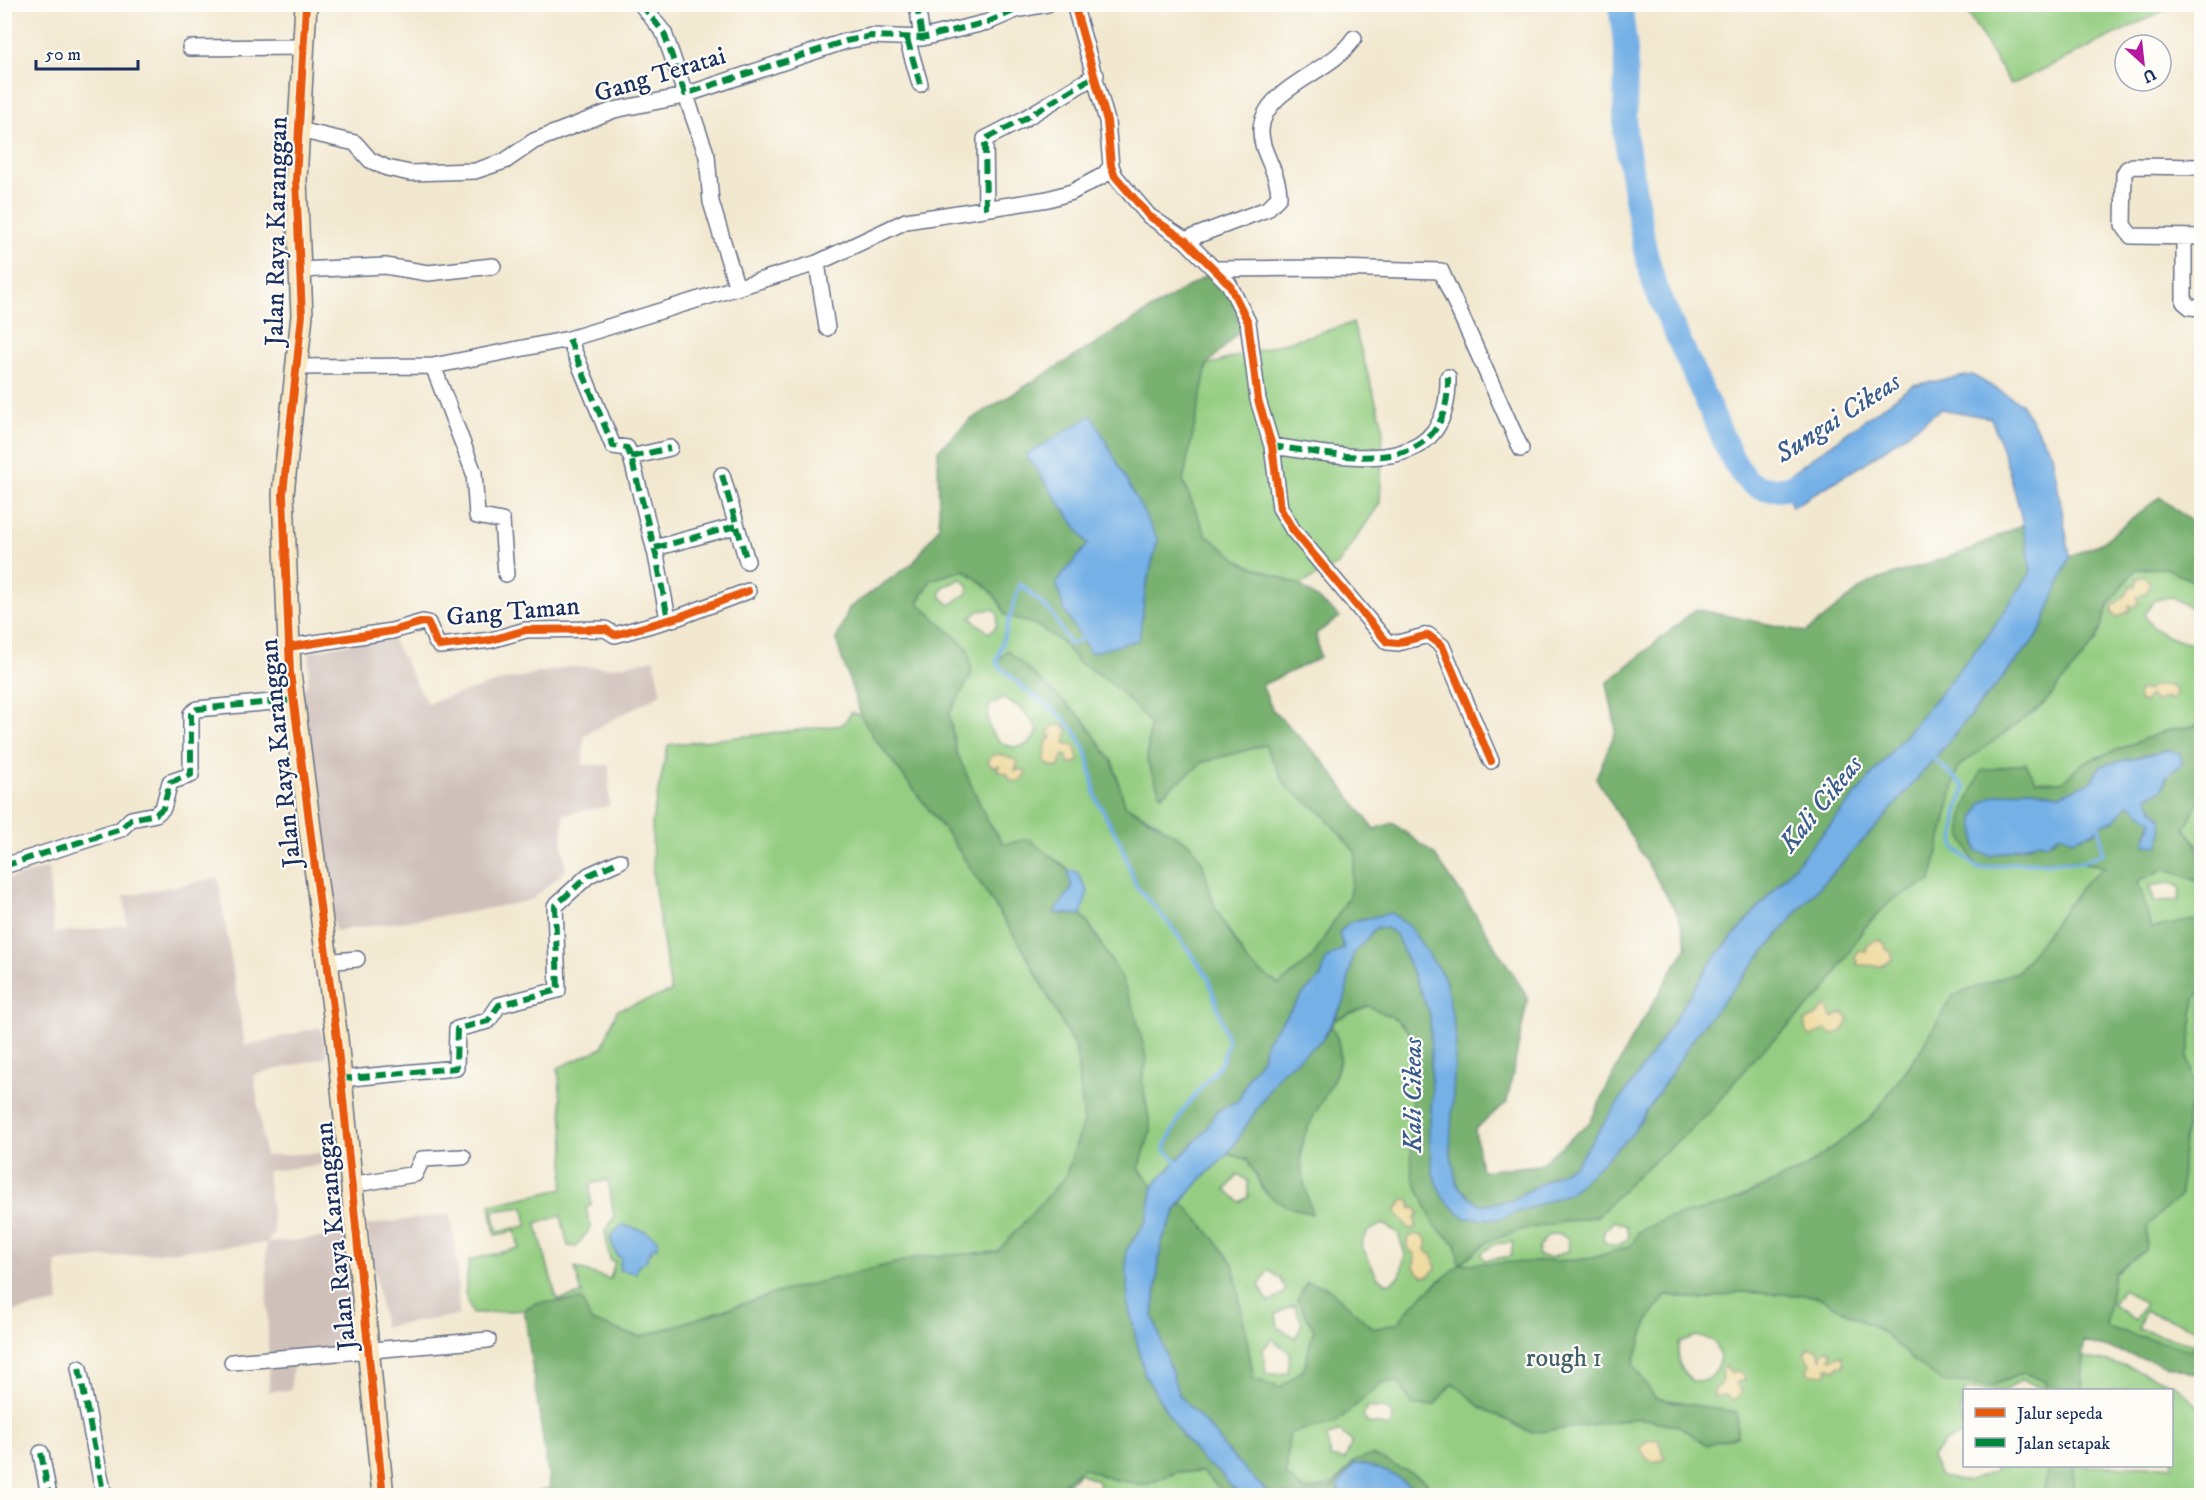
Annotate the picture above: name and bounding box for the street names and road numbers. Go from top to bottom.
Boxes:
street label: Gang Teratai [590,39,730,111]
street label: Jalan Raya Karanggan [258,116,296,348]
street label: Gang Taman [445,590,581,634]
street label: Jalan Raya Karanggan [253,637,310,871]
street label: Jalan Raya Karanggan [308,1120,365,1354]

